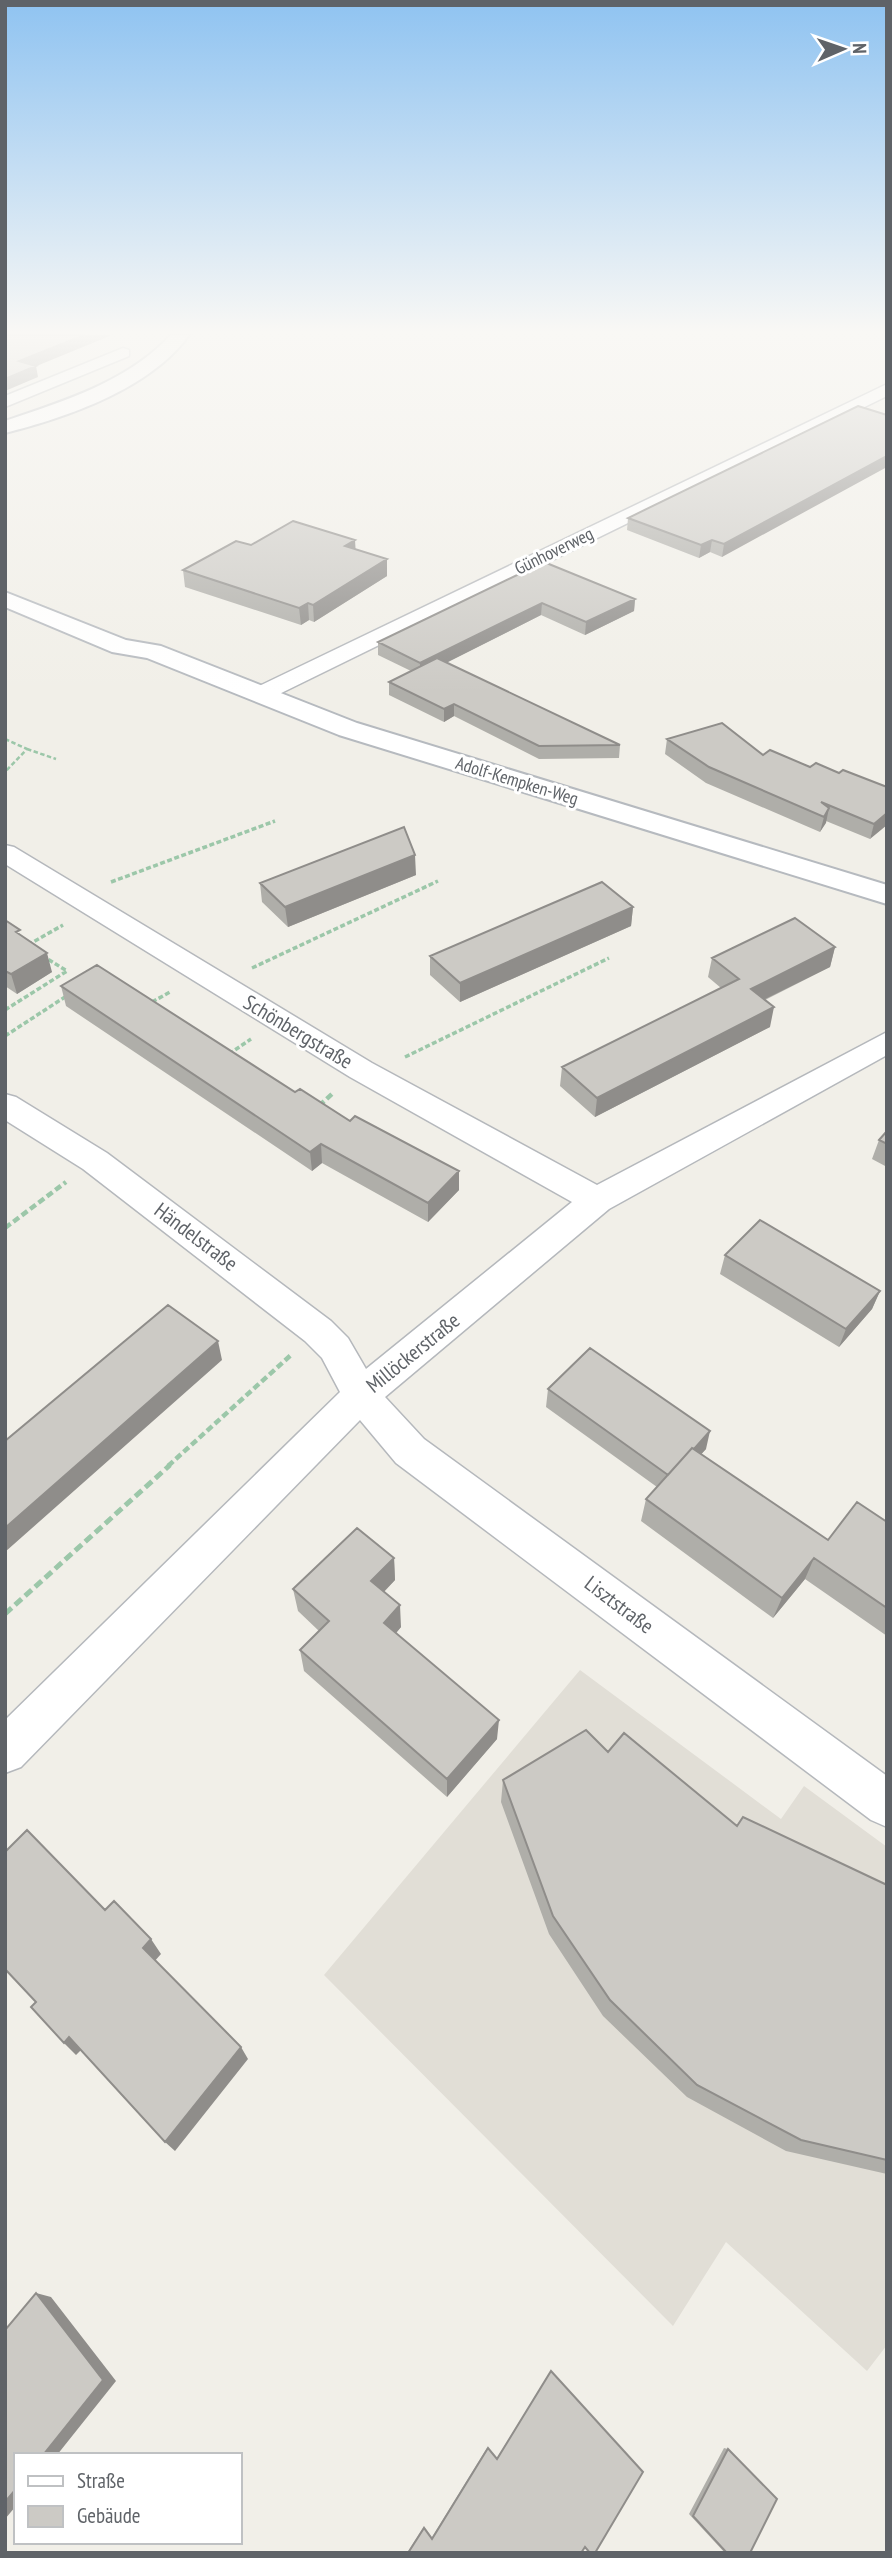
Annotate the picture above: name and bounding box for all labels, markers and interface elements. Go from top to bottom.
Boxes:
north arrow [808,14,878,84]
text: N [848,43,872,54]
street label: Günhoverweg [511,522,597,580]
street label: Adolf-Kempken-Weg [453,751,581,810]
street label: Schönbergstraße [239,988,358,1075]
street label: Händelstraße [149,1196,243,1277]
street label: Millöckerstraße [360,1307,465,1399]
street label: Lisztstraße [579,1570,659,1639]
legend [14,2453,242,2544]
text: Straße [77,2467,125,2494]
text: Gebäude [77,2502,140,2529]

